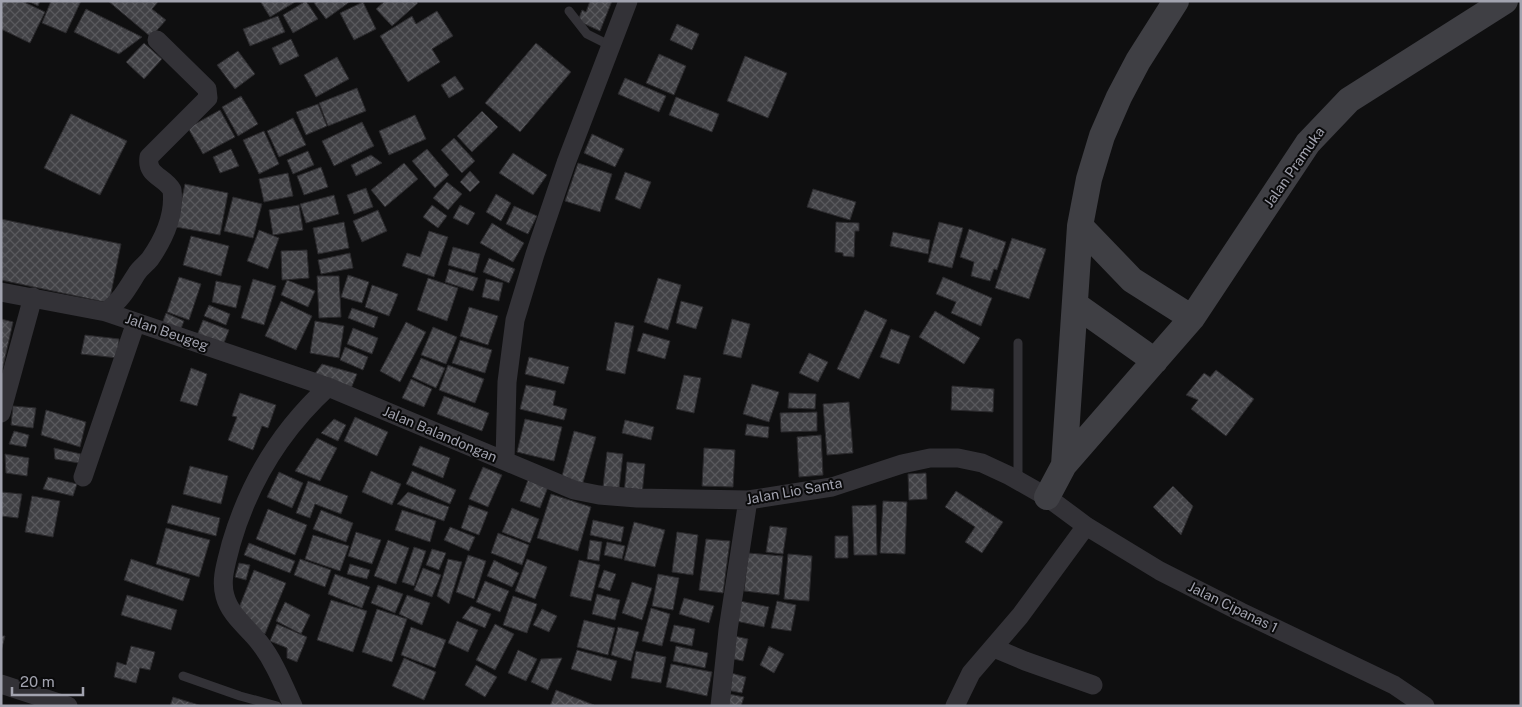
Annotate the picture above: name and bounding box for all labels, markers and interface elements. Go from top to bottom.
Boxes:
street label: Jalan Pramuka [1260,124,1328,210]
street label: Jalan Beugeg [123,310,211,354]
street label: Jalan Balandongan [381,403,499,465]
street label: Jalan Lio Santa [745,475,843,507]
street label: Jalan Cipanas 1 [1186,578,1280,636]
scale bar [12,664,84,696]
text: 20 m [20,673,55,690]

